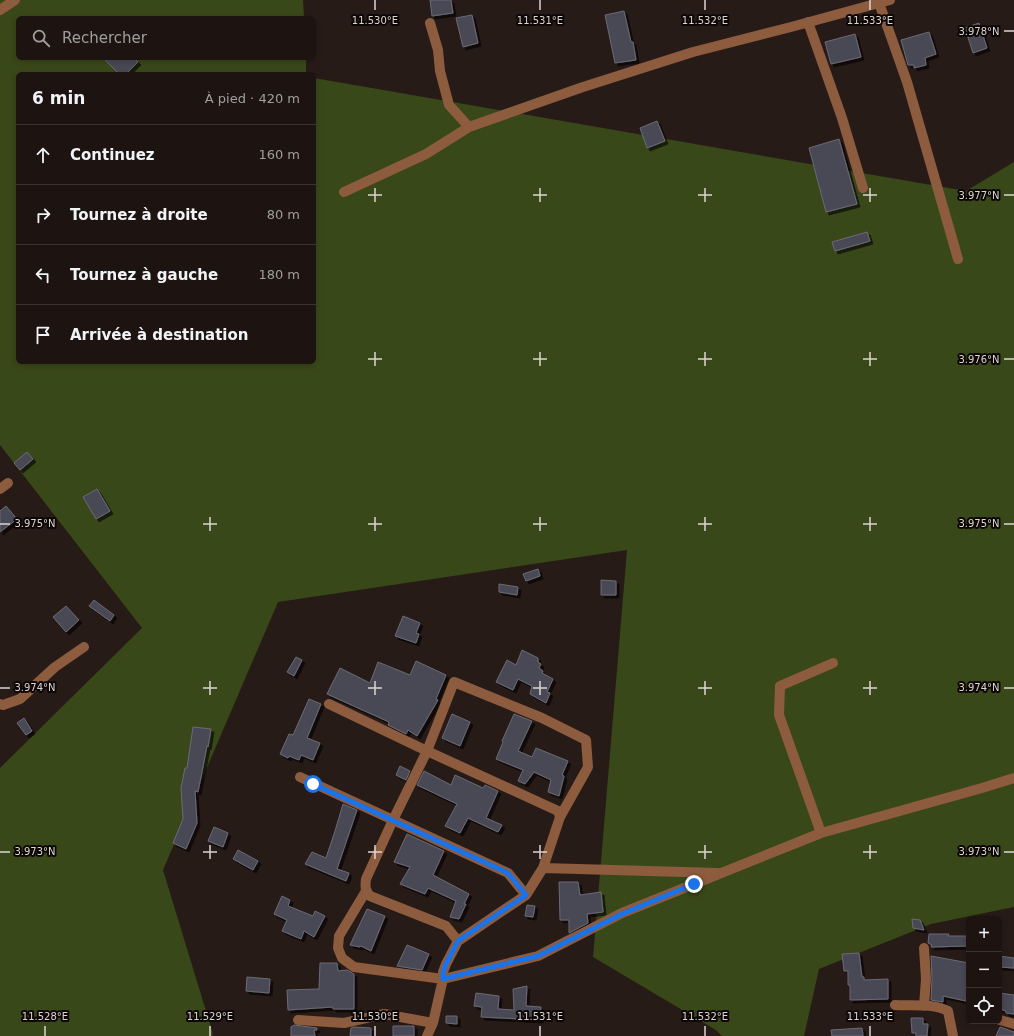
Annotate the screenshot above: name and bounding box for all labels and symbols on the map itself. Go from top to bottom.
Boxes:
text: 11.530°E [352,15,398,26]
text: 11.531°E [517,15,563,26]
text: 11.532°E [682,15,728,26]
text: 11.533°E [847,15,893,26]
text: 3.978°N [958,26,1000,37]
text: 3.977°N [958,190,1000,201]
text: 3.976°N [958,354,1000,365]
text: 3.975°N [14,518,56,529]
text: 3.975°N [958,518,1000,529]
text: 3.974°N [14,682,56,693]
text: 3.974°N [958,682,1000,693]
route start [304,775,322,793]
text: 3.973°N [14,846,56,857]
text: 3.973°N [958,846,1000,857]
route end [685,875,703,893]
text: 11.528°E [22,1011,68,1022]
text: 11.529°E [187,1011,233,1022]
text: 11.530°E [352,1011,398,1022]
text: 11.531°E [517,1011,563,1022]
text: 11.532°E [682,1011,728,1022]
text: 11.533°E [847,1011,893,1022]

